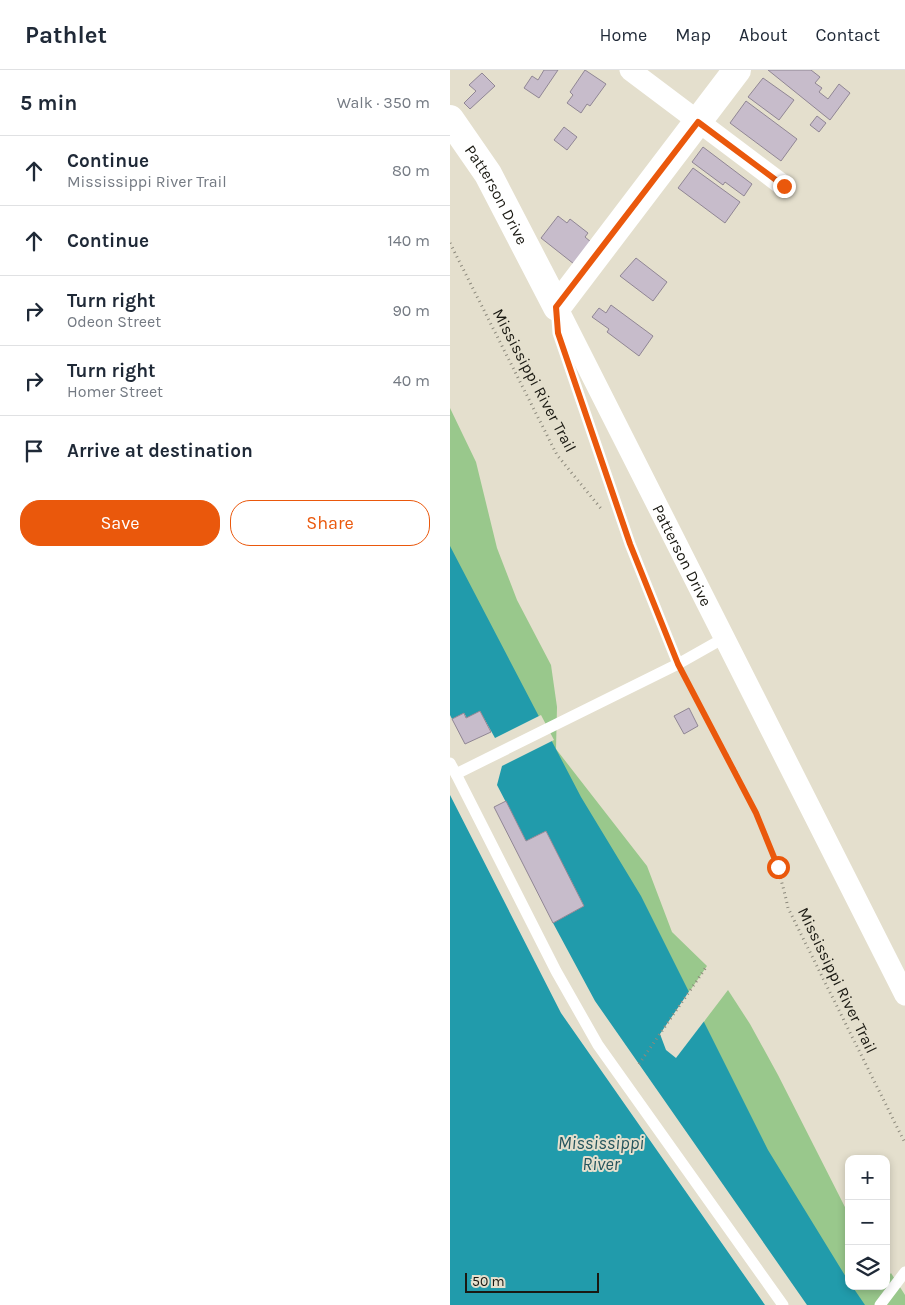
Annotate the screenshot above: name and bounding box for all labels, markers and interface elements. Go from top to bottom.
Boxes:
text: Pathlet [25,21,107,49]
text: Home [599,24,647,46]
text: Map [675,24,711,46]
text: About [739,24,788,46]
text: Contact [816,24,880,46]
text: 5 min [20,91,77,115]
text: Walk · 350 m [337,93,430,112]
street label: Patterson Drive [461,141,532,248]
text: Continue [67,150,149,172]
icon: ahead [20,157,48,185]
text: 80 m [392,161,430,180]
text: Mississippi River Trail [67,172,227,191]
route end [773,175,796,198]
icon: ahead [20,227,48,255]
text: Continue [67,230,149,252]
text: 140 m [388,231,430,250]
text: Turn right [67,290,156,312]
icon: right [20,297,48,325]
text: 90 m [392,301,430,320]
street label: Mississippi River Trail [489,305,580,455]
text: Odeon Street [67,312,161,331]
text: Turn right [67,360,156,382]
icon: right [20,367,48,395]
text: 40 m [393,371,430,390]
text: Homer Street [67,382,163,401]
icon: arrive [20,437,48,465]
text: Arrive at destination [67,440,253,462]
button: Save [20,500,220,546]
button: Share [230,500,430,546]
street label: Patterson Drive [648,501,716,609]
route start [767,856,790,879]
street label: Mississippi River Trail [794,904,881,1056]
water label: Mississippi River [558,1132,644,1175]
map controls [845,1155,890,1290]
button: + [845,1155,890,1200]
button: − [845,1200,890,1245]
button: layers [845,1245,890,1290]
scale bar [465,1270,599,1293]
text: 50 m [472,1273,505,1290]

